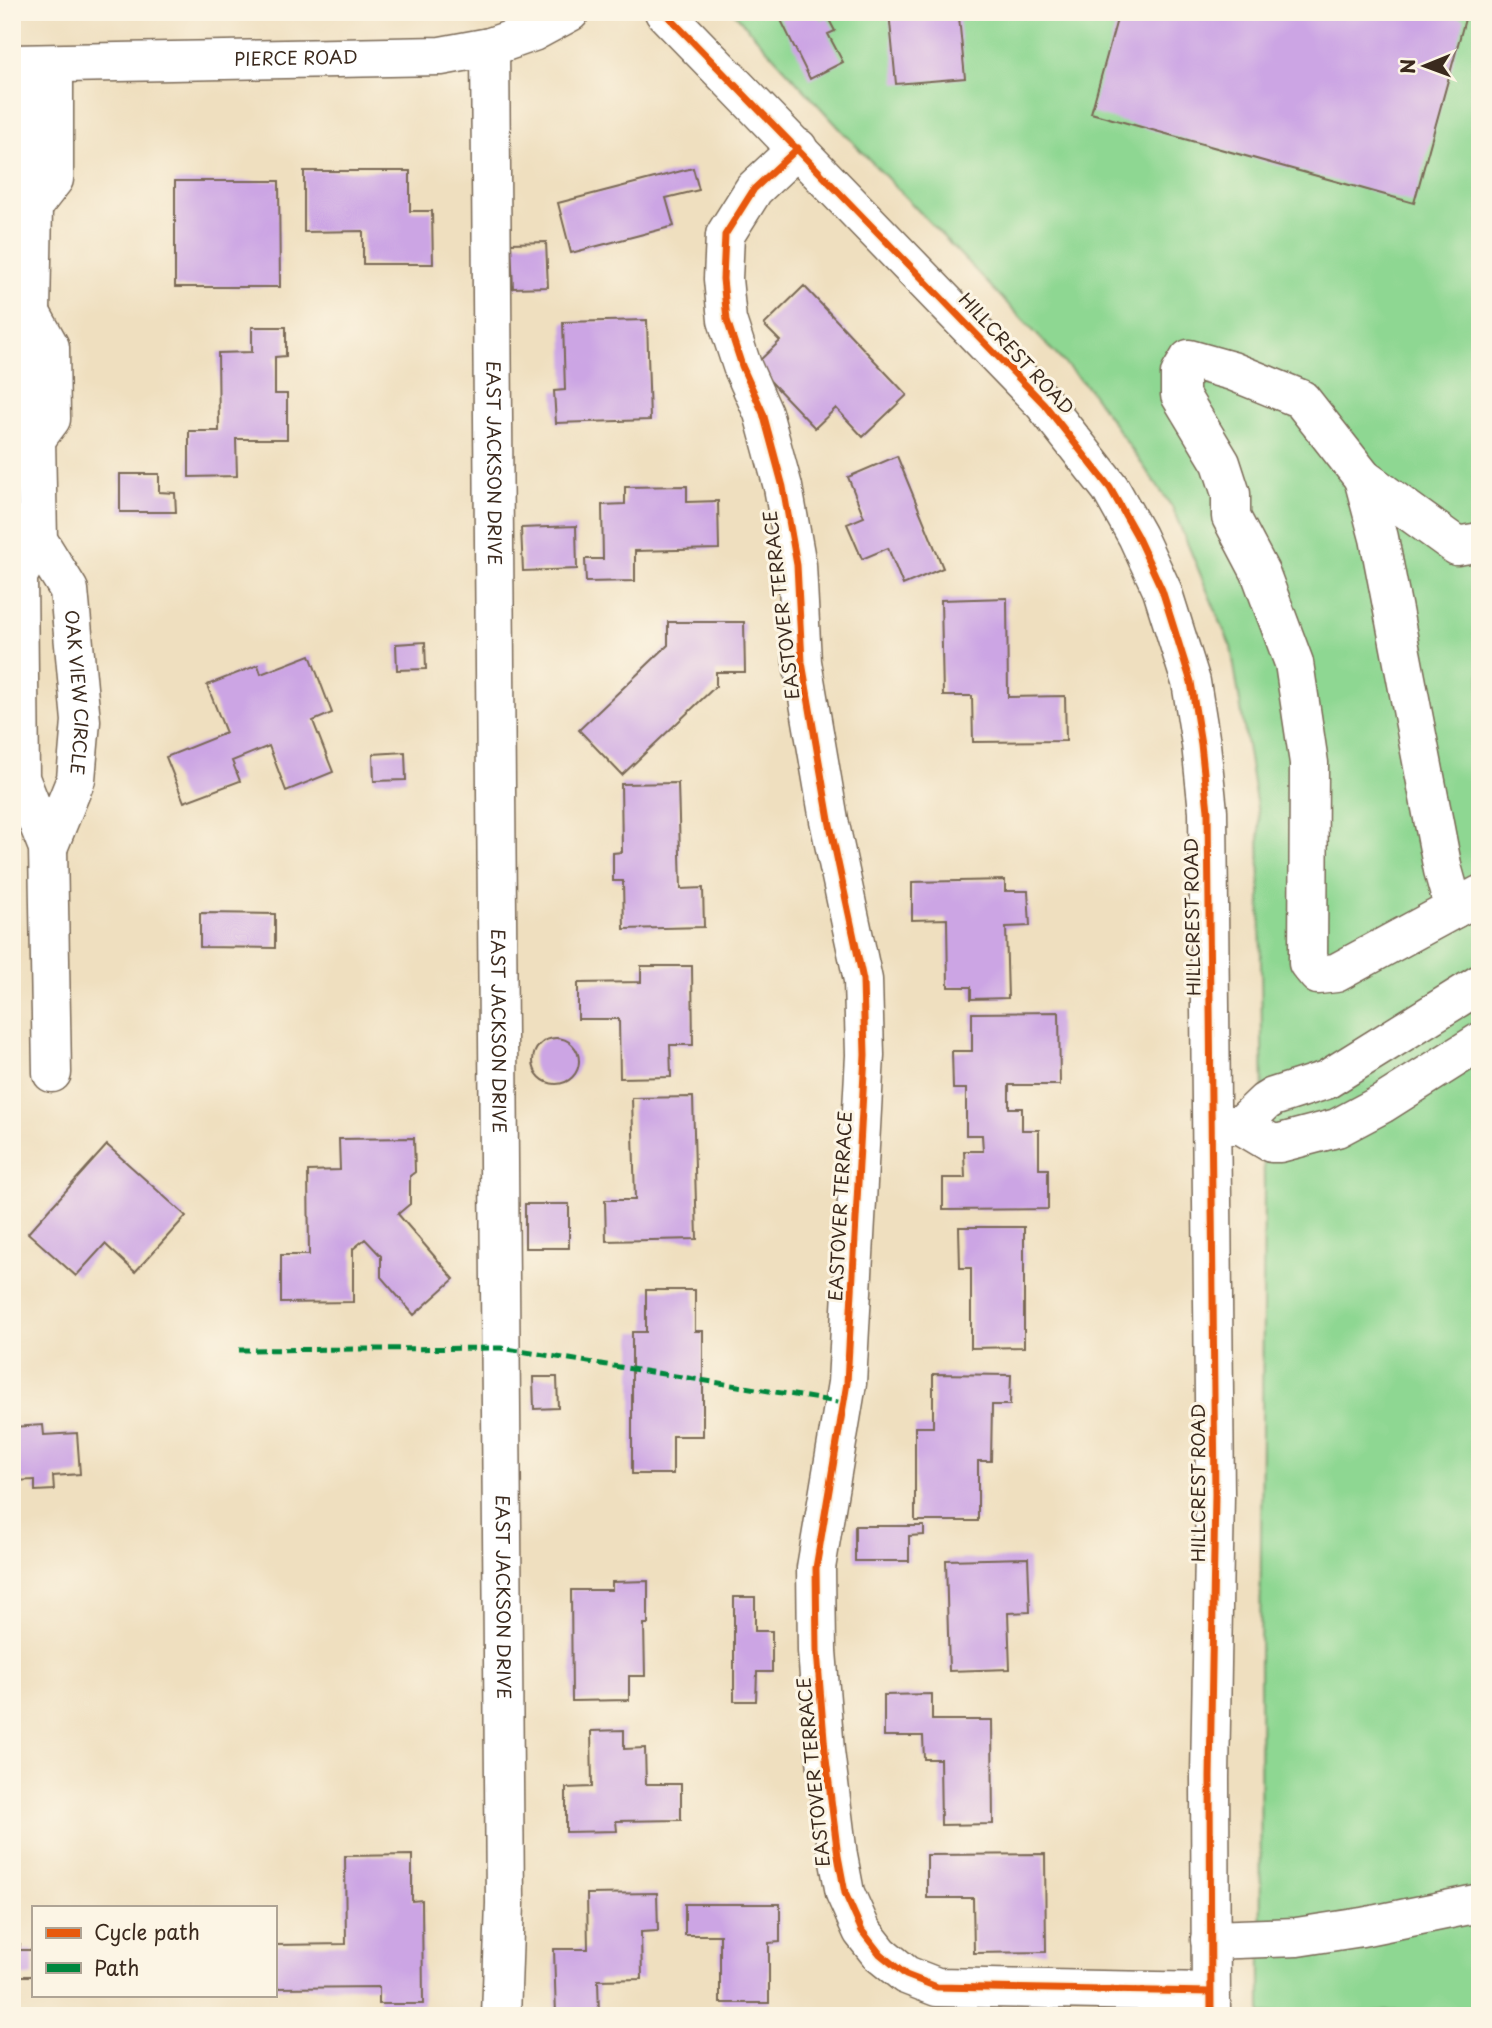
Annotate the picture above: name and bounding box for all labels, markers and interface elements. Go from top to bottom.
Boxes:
north arrow [1390,32,1460,102]
street label: PIERCE ROAD [234,43,358,72]
text: N [1393,59,1421,74]
street label: HILLCREST ROAD [953,286,1081,420]
street label: EAST JACKSON DRIVE [481,361,509,565]
street label: EASTOVER TERRACE [755,509,806,701]
street label: OAK VIEW CIRCLE [59,609,96,776]
street label: HILLCREST ROAD [1177,838,1206,996]
street label: EAST JACKSON DRIVE [485,929,514,1133]
street label: EASTOVER TERRACE [821,1110,858,1302]
street label: HILLCREST ROAD [1184,1404,1211,1562]
street label: EAST JACKSON DRIVE [490,1495,518,1699]
street label: EASTOVER TERRACE [789,1676,836,1868]
legend [32,1906,276,1996]
text: Cycle path [94,1915,200,1947]
text: Path [94,1951,139,1983]

